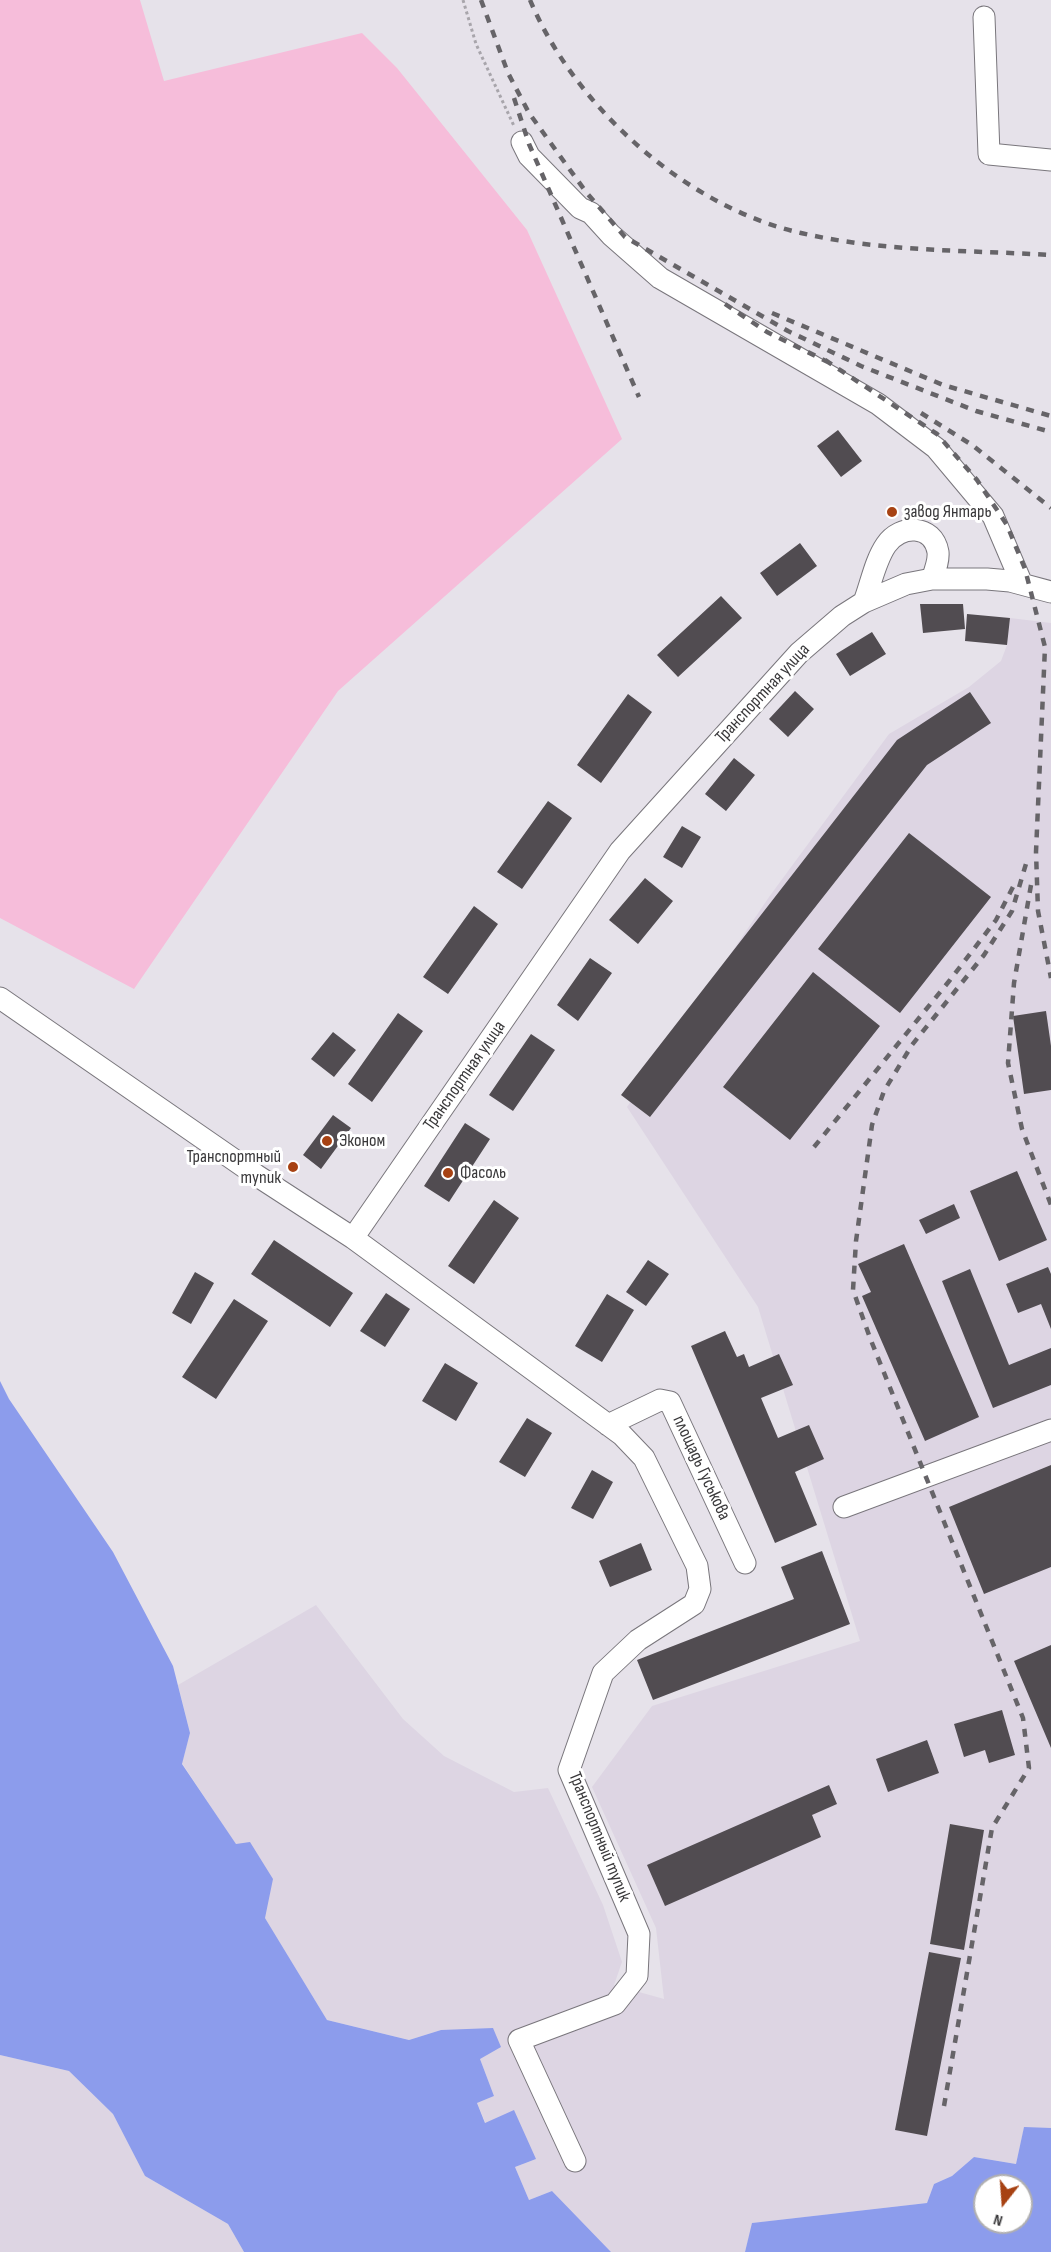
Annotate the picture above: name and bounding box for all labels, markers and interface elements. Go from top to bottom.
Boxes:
place label: завод Янтарь [904,501,992,523]
marker: завод Янтарь [885,505,899,519]
street label: Транспортная улица [711,640,815,748]
street label: Транспортная улица [419,1017,511,1135]
place label: Эконом [339,1130,385,1152]
marker: Эконом [320,1134,334,1148]
place label: Транспортный тупик [187,1146,281,1188]
marker: Транспортный тупик [286,1160,300,1174]
place label: Фасоль [460,1162,506,1184]
marker: Фасоль [441,1166,455,1180]
street label: площадь Гуськова [667,1412,735,1524]
street label: Транспортный тупик [563,1769,635,1905]
north arrow [973,2174,1033,2234]
text: N [991,2209,1005,2230]

